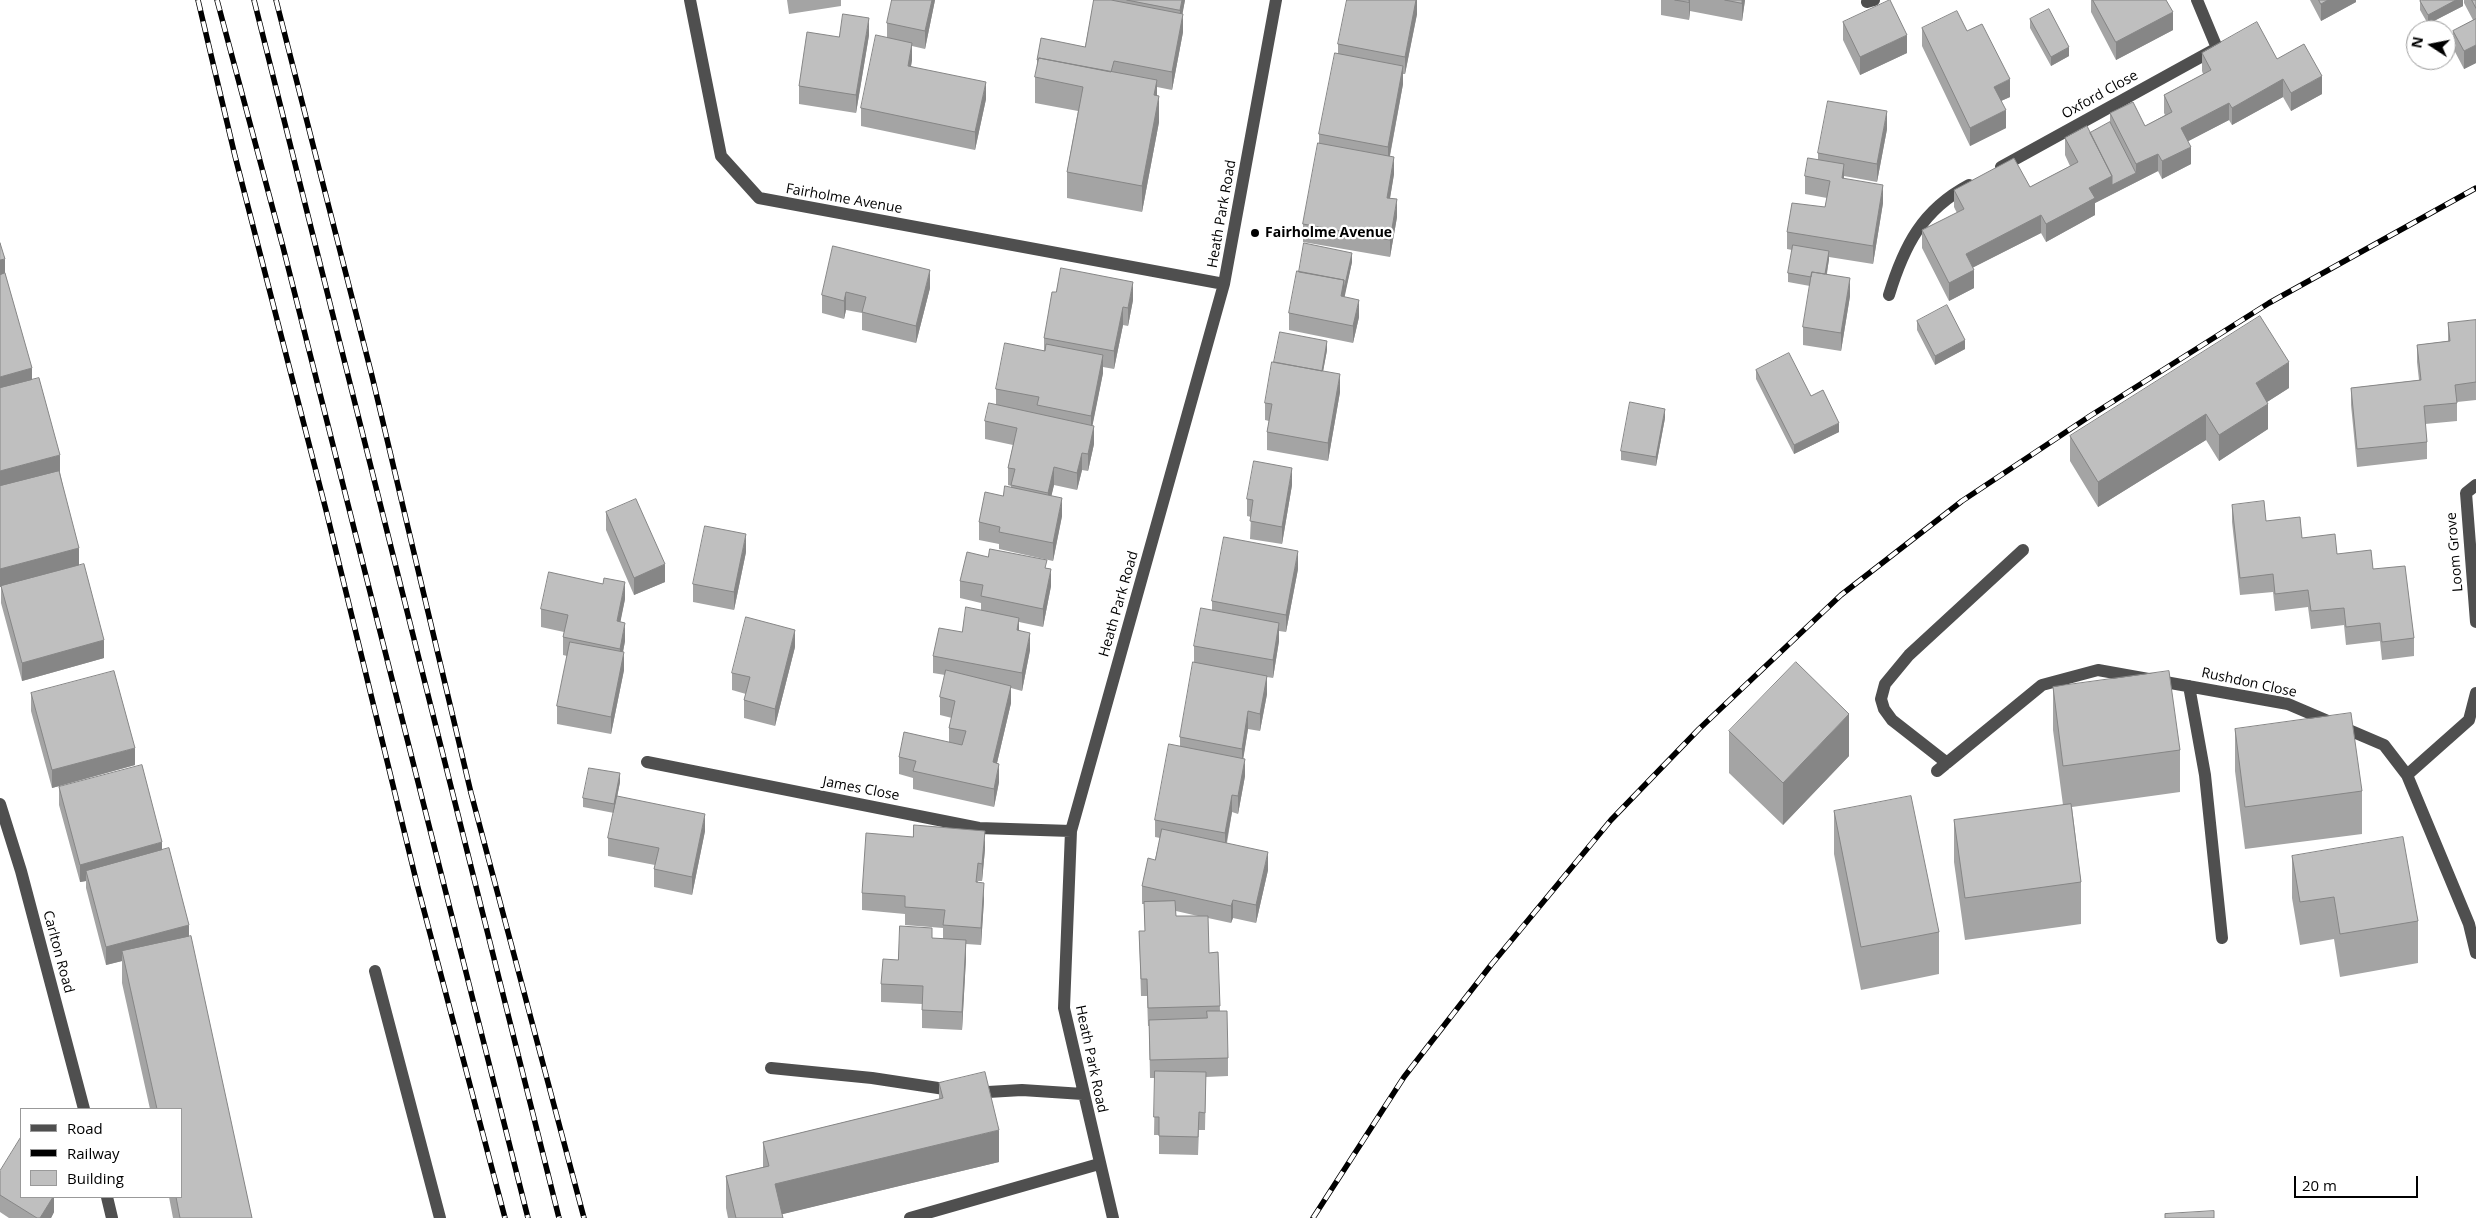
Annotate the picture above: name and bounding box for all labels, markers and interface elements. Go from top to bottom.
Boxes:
north arrow [2406,20,2456,70]
text: N [2406,35,2427,50]
street label: Oxford Close [2059,67,2141,123]
street label: Heath Park Road [1204,159,1240,269]
street label: Fairholme Avenue [784,180,904,218]
place label: Fairholme Avenue [1265,225,1392,241]
marker: Fairholme Avenue [1249,227,1261,239]
street label: Loom Grove [2443,511,2467,593]
street label: Heath Park Road [1096,549,1142,659]
street label: Rushdon Close [2200,665,2298,701]
street label: James Close [821,773,901,805]
street label: Carlton Road [39,909,77,995]
street label: Heath Park Road [1071,1004,1111,1114]
legend [20,1108,182,1198]
text: Road [67,1118,103,1138]
text: Railway [67,1143,120,1163]
scale bar [2296,1166,2420,1198]
text: Building [67,1168,124,1188]
text: 20 m [2302,1175,2337,1195]

